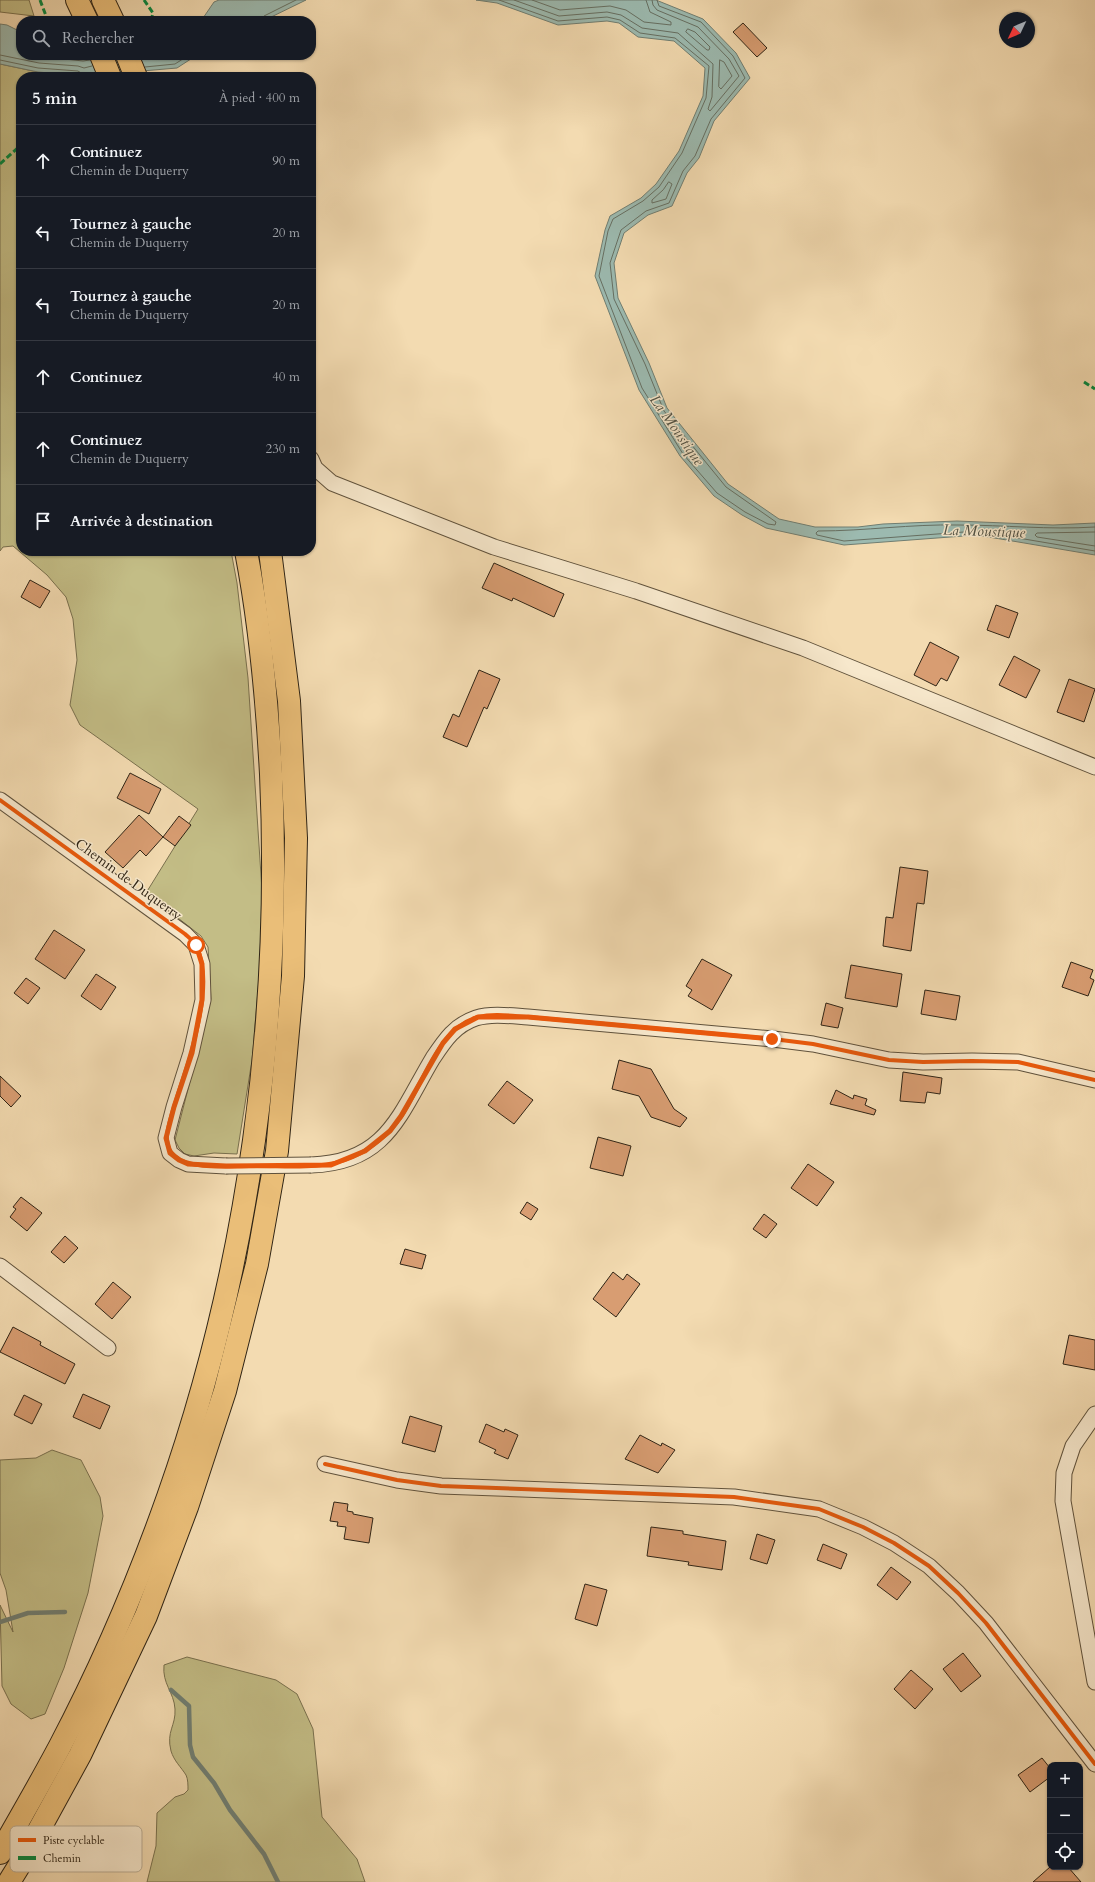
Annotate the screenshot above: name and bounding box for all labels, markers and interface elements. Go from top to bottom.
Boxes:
north arrow [999,12,1035,48]
search box [16,16,316,60]
icon: search [30,27,52,49]
text: Rechercher [62,28,134,48]
text: 5 min [32,87,77,110]
text: À pied · 400 m [219,89,300,107]
text: Continuez [70,142,142,162]
icon: ahead [32,150,54,172]
text: 90 m [272,152,300,170]
text: Chemin de Duquerry [70,162,189,180]
text: Tournez à gauche [70,214,192,234]
icon: left [32,222,54,244]
text: 20 m [272,224,300,242]
text: Chemin de Duquerry [70,234,189,252]
text: Tournez à gauche [70,286,192,306]
icon: left [32,294,54,316]
text: 20 m [272,296,300,314]
text: Chemin de Duquerry [70,306,189,324]
icon: ahead [32,366,54,388]
text: Continuez [70,367,142,387]
text: 40 m [272,368,300,386]
water label: La Moustique [645,391,709,470]
text: Continuez [70,430,142,450]
icon: ahead [32,438,54,460]
text: 230 m [266,440,300,458]
text: Chemin de Duquerry [70,450,189,468]
icon: arrive [32,510,54,532]
text: Arrivée à destination [70,511,213,531]
water label: La Moustique [943,520,1026,542]
street label: Chemin de Duquerry [71,834,187,925]
route start [187,936,205,954]
route end [763,1030,781,1048]
map controls [1047,1762,1083,1870]
button: + [1047,1762,1083,1798]
button: − [1047,1798,1083,1834]
legend [10,1826,142,1872]
text: Piste cyclable [43,1833,105,1848]
button: locate [1047,1834,1083,1870]
text: Chemin [43,1851,82,1866]

